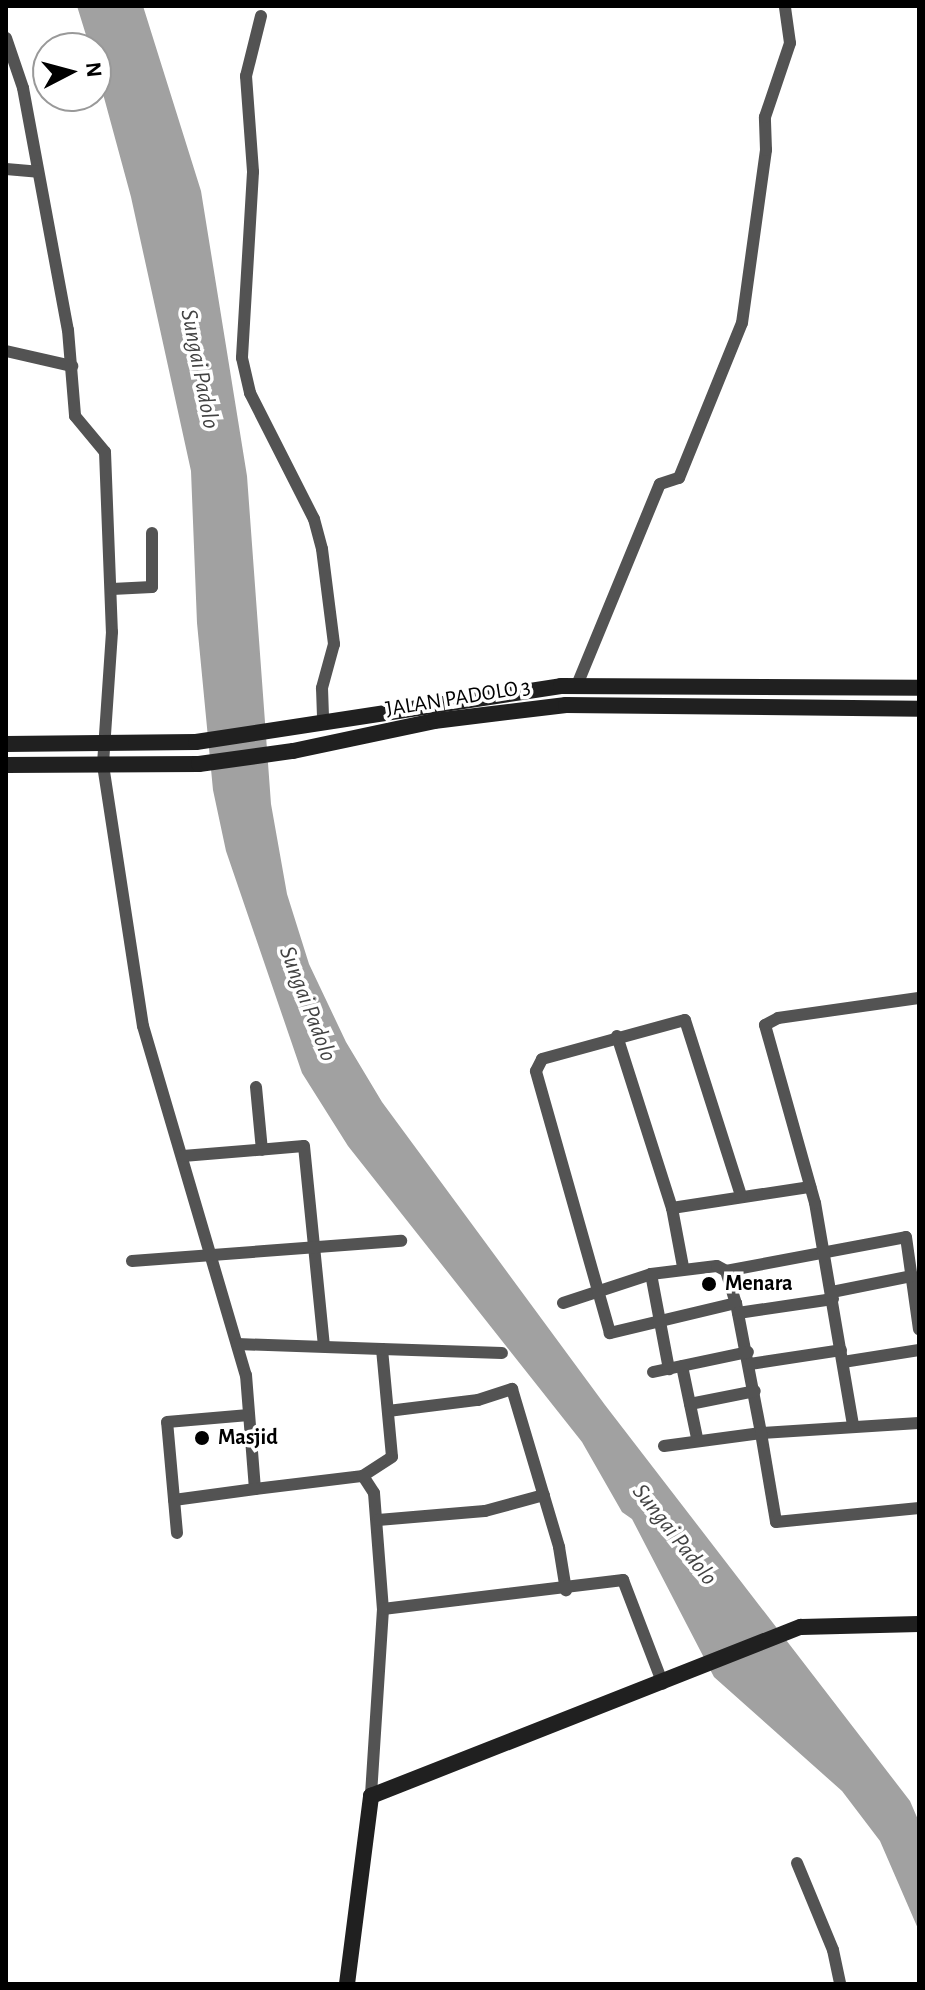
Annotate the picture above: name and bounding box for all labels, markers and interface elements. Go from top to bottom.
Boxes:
north arrow [32,32,112,112]
text: N [82,61,106,78]
water label: Sungai Padolo [173,307,225,431]
street label: JALAN PADOLO 3 [384,674,532,722]
water label: Sungai Padolo [272,942,342,1066]
place label: Menara [725,1271,793,1297]
marker: Menara [700,1275,718,1293]
place label: Masjid [218,1425,278,1451]
marker: Masjid [193,1429,211,1447]
water label: Sungai Padolo [625,1478,723,1592]

